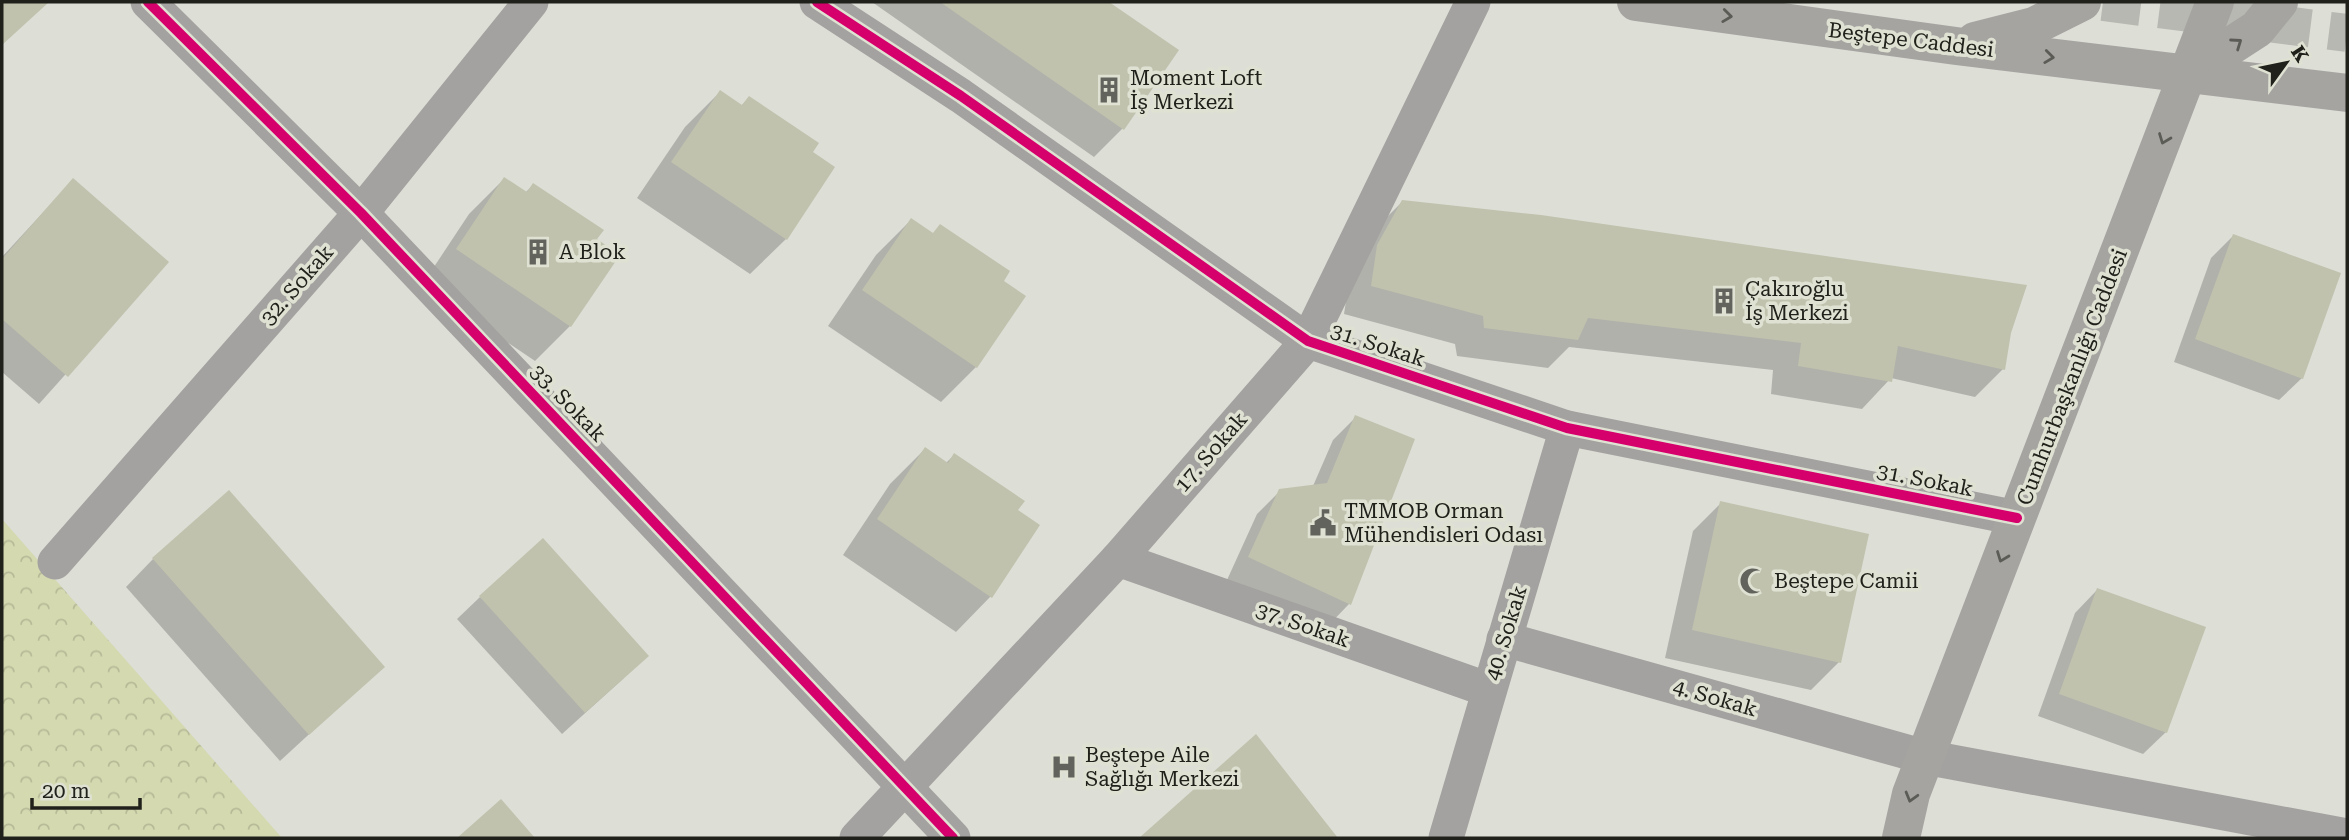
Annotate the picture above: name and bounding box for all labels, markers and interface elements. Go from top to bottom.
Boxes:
one-way arrow [1721,9,1733,24]
street label: Beştepe Caddesi [1827,18,1996,62]
north arrow [2251,28,2321,98]
one-way arrow [2229,39,2242,51]
text: K [2286,41,2314,67]
one-way arrow [2043,50,2054,65]
place label: Moment Loft İş Merkezi [1130,66,1262,114]
building icon: Moment Loft İş Merkezi [1094,75,1124,105]
one-way arrow [2158,132,2172,144]
building icon: A Blok [523,237,553,267]
street label: 32. Sokak [256,240,338,330]
place label: A Blok [559,240,626,264]
street label: Cumhurbaşkanlığı Caddesi [2012,245,2132,509]
place label: Çakıroğlu İş Merkezi [1745,277,1849,325]
building icon: Çakıroğlu İş Merkezi [1709,286,1739,316]
street label: 31. Sokak [1328,318,1428,372]
street label: 33. Sokak [525,359,611,447]
street label: 17. Sokak [1170,407,1252,497]
street label: 31. Sokak [1875,459,1975,501]
place label: TMMOB Orman Mühendisleri Odası [1344,499,1543,547]
public building icon: TMMOB Orman Mühendisleri Odası [1308,508,1338,538]
one-way arrow [1997,550,2011,562]
mosque icon: Beştepe Camii [1738,566,1768,596]
place label: Beştepe Camii [1774,569,1919,593]
street label: 40. Sokak [1480,583,1532,683]
street label: 37. Sokak [1253,598,1353,652]
street label: 4. Sokak [1670,675,1760,721]
place label: Beştepe Aile Sağlığı Merkezi [1085,743,1240,791]
hospital icon: Beştepe Aile Sağlığı Merkezi [1049,752,1079,782]
scale bar [32,766,140,810]
text: 20 m [42,779,90,803]
one-way arrow [1905,791,1920,803]

